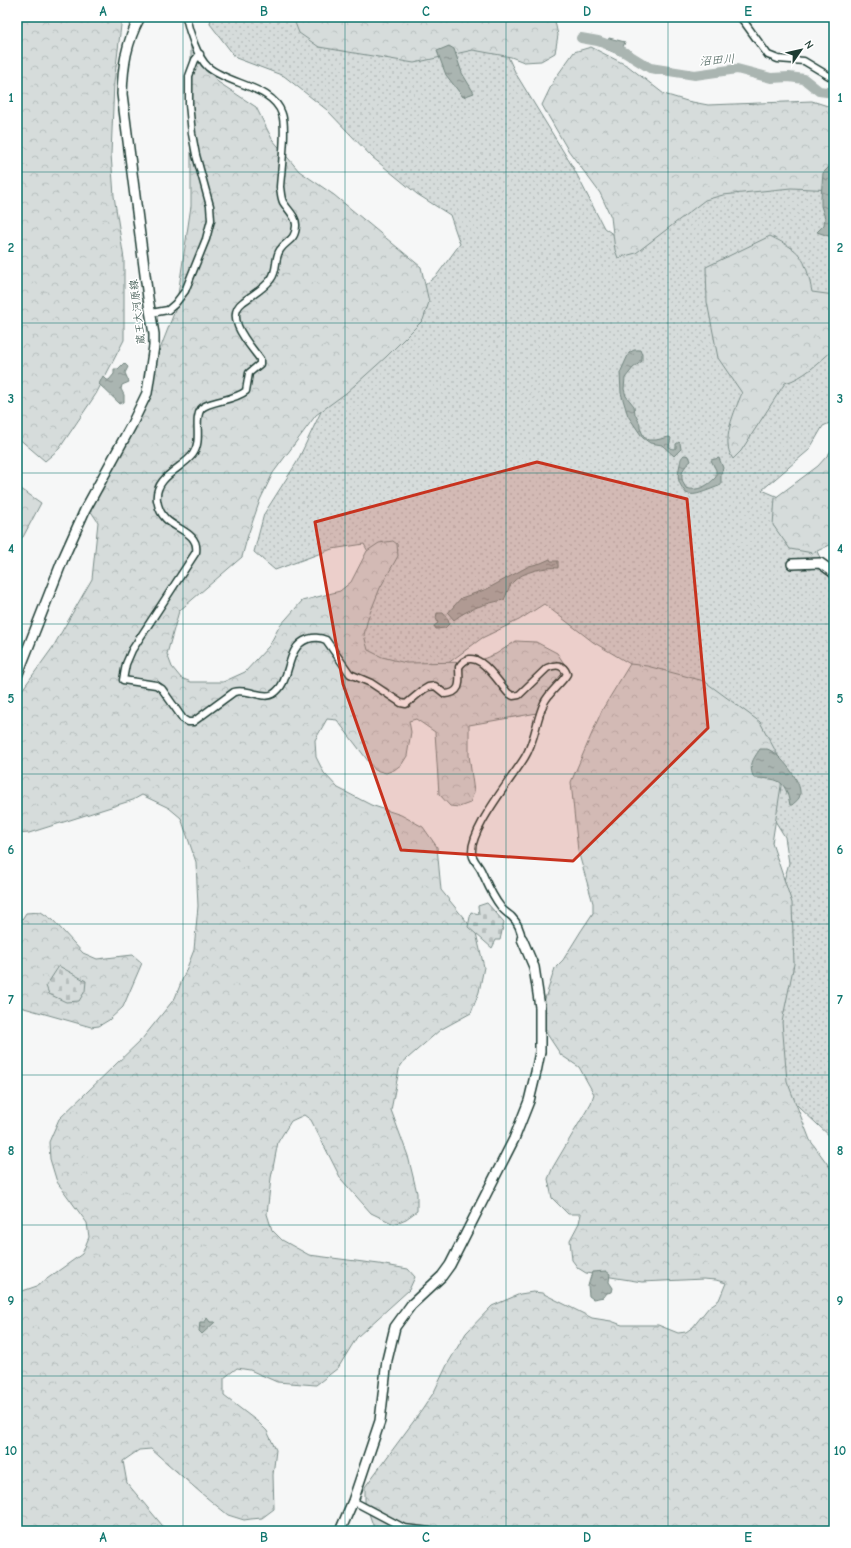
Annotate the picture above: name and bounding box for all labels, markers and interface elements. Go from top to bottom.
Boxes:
text: A [99,4,107,19]
text: B [260,4,268,19]
text: C [422,4,430,19]
text: D [583,4,591,19]
text: E [744,4,752,19]
north arrow [781,30,821,70]
text: N [801,38,816,51]
water label: 沼田川 [698,51,736,69]
text: 1 [8,90,14,105]
text: 1 [837,90,843,105]
text: 2 [8,240,14,255]
text: 2 [837,240,843,255]
street label: 蔵王大河原線 [127,278,148,345]
text: 3 [8,391,14,406]
text: 3 [837,391,843,406]
text: 4 [8,541,14,556]
text: 4 [837,541,843,556]
text: 5 [8,691,15,706]
text: 5 [837,691,844,706]
text: 6 [8,842,15,857]
text: 6 [837,842,844,857]
text: 7 [8,992,14,1007]
text: 7 [837,992,843,1007]
text: 8 [8,1143,14,1158]
text: 8 [837,1143,843,1158]
text: 9 [8,1293,15,1308]
text: 9 [837,1293,844,1308]
text: 10 [5,1443,17,1458]
text: 10 [834,1443,846,1458]
text: A [99,1530,107,1545]
text: B [260,1530,268,1545]
text: C [422,1530,430,1545]
text: D [583,1530,591,1545]
text: E [744,1530,752,1545]

